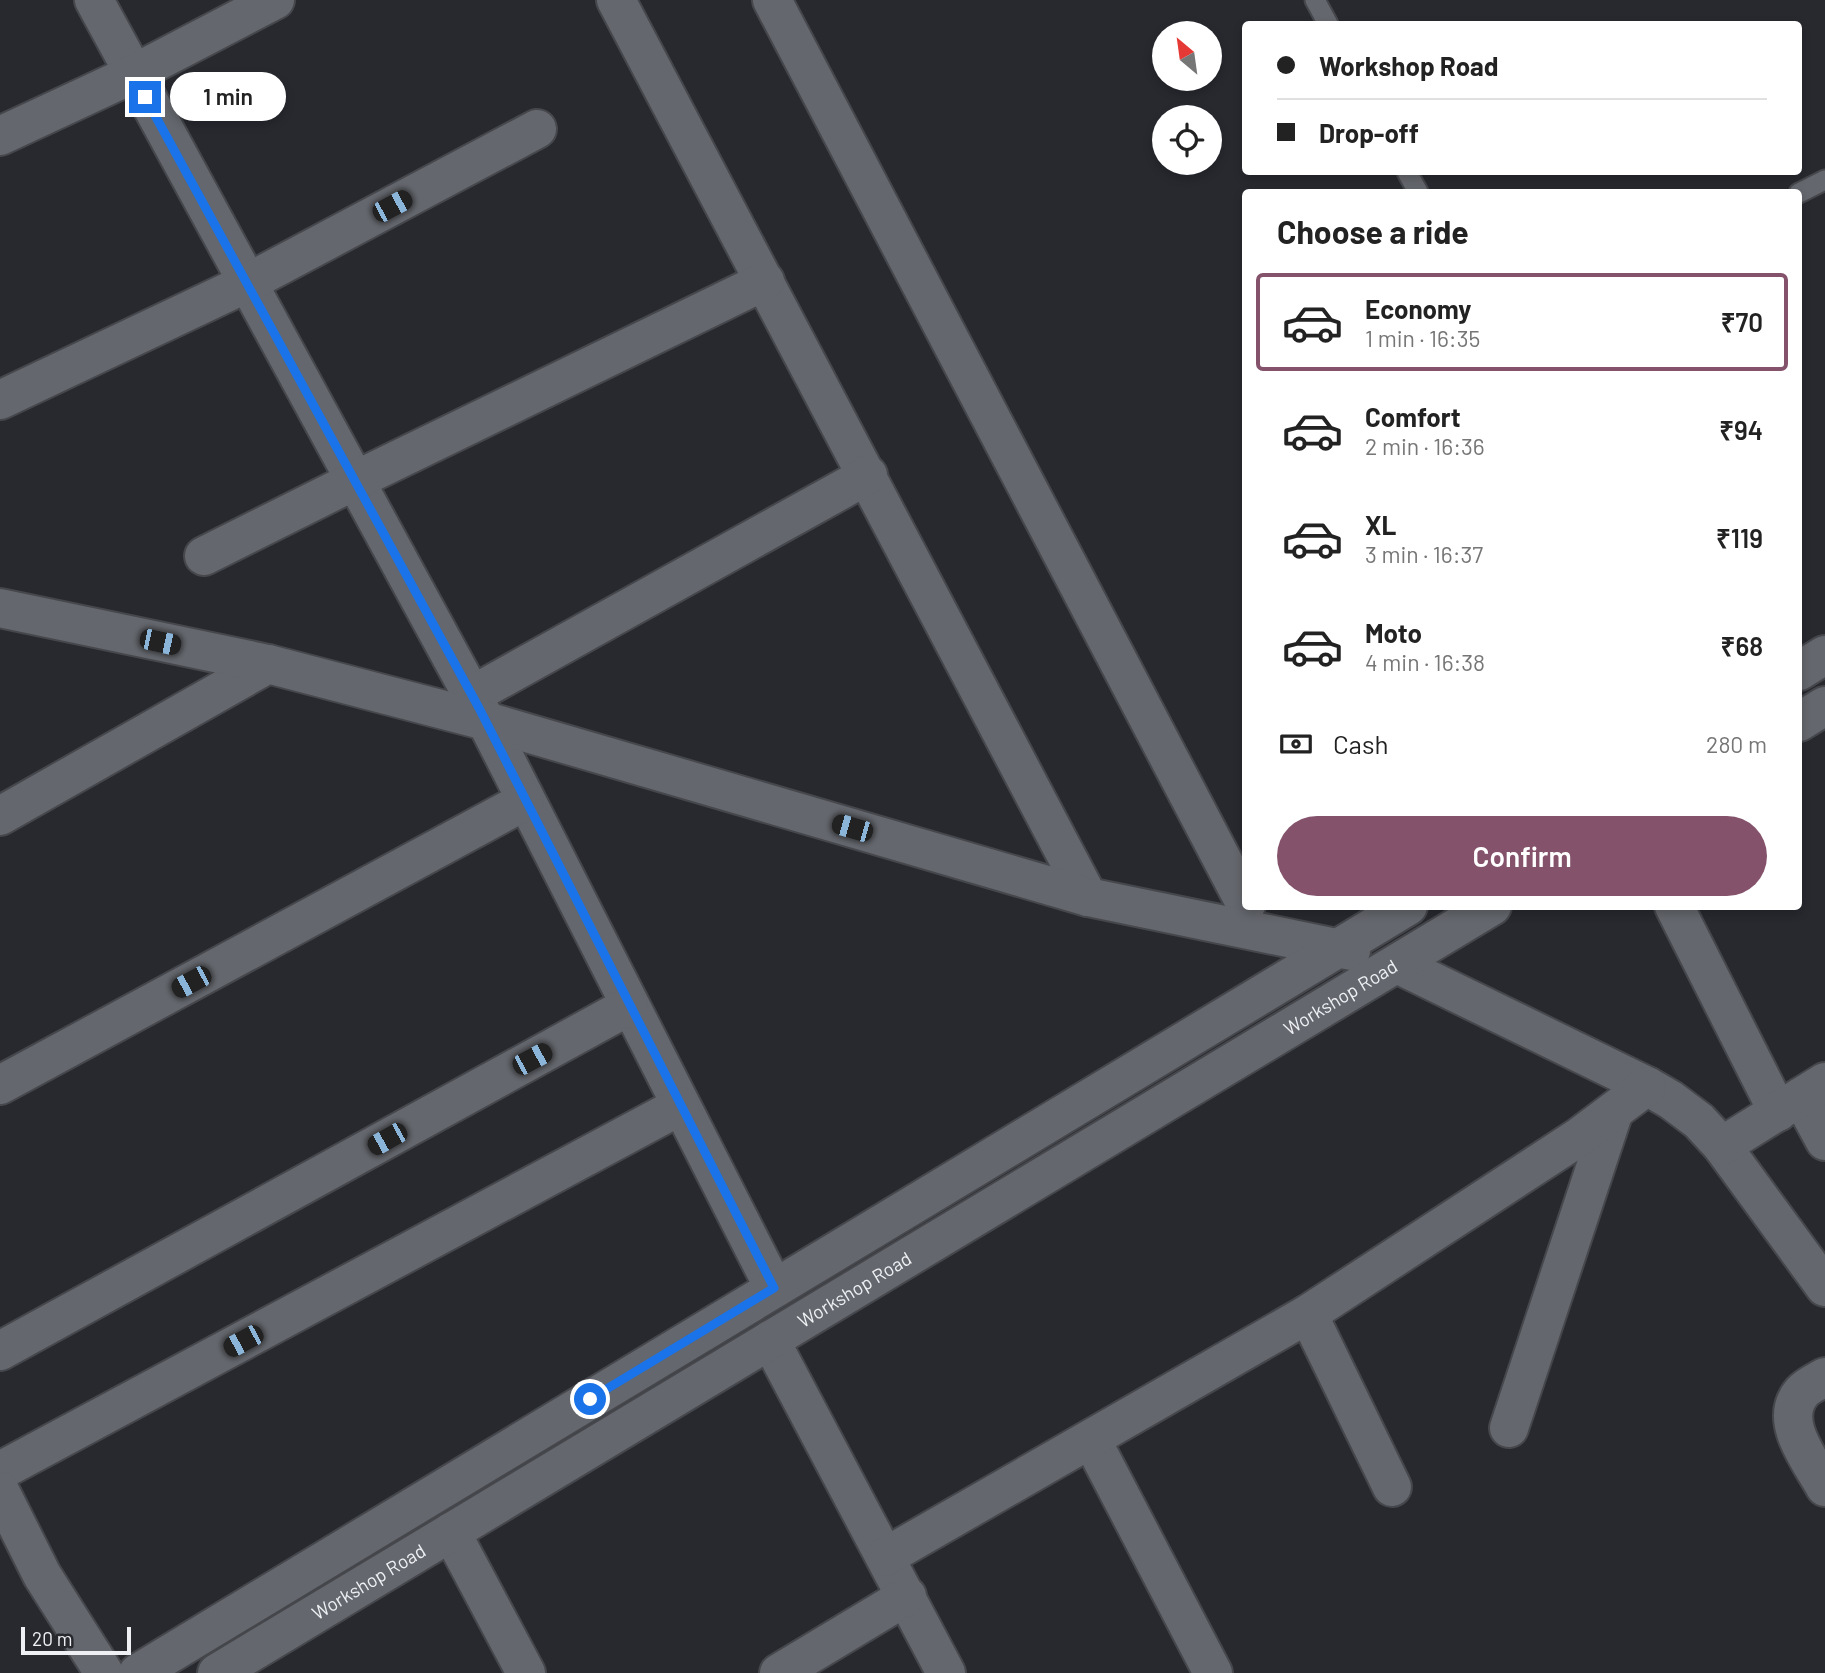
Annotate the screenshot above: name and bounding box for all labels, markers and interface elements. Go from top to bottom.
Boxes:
north arrow [1152,21,1222,91]
map controls [1152,21,1222,175]
text: Workshop Road [1319,50,1499,81]
callout: 1 min [170,72,285,122]
route end [129,81,161,113]
text: 1 min [203,82,253,110]
button: locate [1152,105,1222,175]
text: Drop-off [1319,117,1419,148]
car [369,187,416,225]
text: Choose a ride [1277,212,1469,250]
icon: car [1281,291,1344,354]
text: Economy [1365,293,1471,324]
text: ₹70 [1721,306,1763,337]
text: 1 min · 16:35 [1365,324,1480,352]
icon: car [1281,399,1344,462]
text: Comfort [1365,401,1461,432]
text: ₹94 [1719,414,1763,445]
text: 2 min · 16:36 [1365,432,1485,460]
icon: car [1281,507,1344,570]
text: XL [1365,509,1396,540]
text: ₹119 [1716,522,1763,553]
text: 3 min · 16:37 [1365,540,1483,568]
icon: car [1281,615,1344,678]
text: Moto [1365,617,1422,648]
car [138,627,183,657]
text: ₹68 [1721,630,1763,661]
text: 4 min · 16:38 [1365,648,1485,676]
icon: cash [1277,725,1315,763]
text: Cash [1333,728,1388,759]
text: 280 m [1706,730,1767,758]
car [829,812,876,844]
button: Confirm [1277,816,1767,896]
street label: Workshop Road [1279,954,1401,1040]
car [168,963,215,1001]
car [509,1040,556,1078]
car [364,1120,411,1158]
street label: Workshop Road [793,1246,915,1332]
car [220,1322,267,1360]
route start [574,1383,606,1415]
street label: Workshop Road [307,1538,429,1624]
scale bar [21,1624,131,1656]
text: 20 m [32,1627,72,1650]

